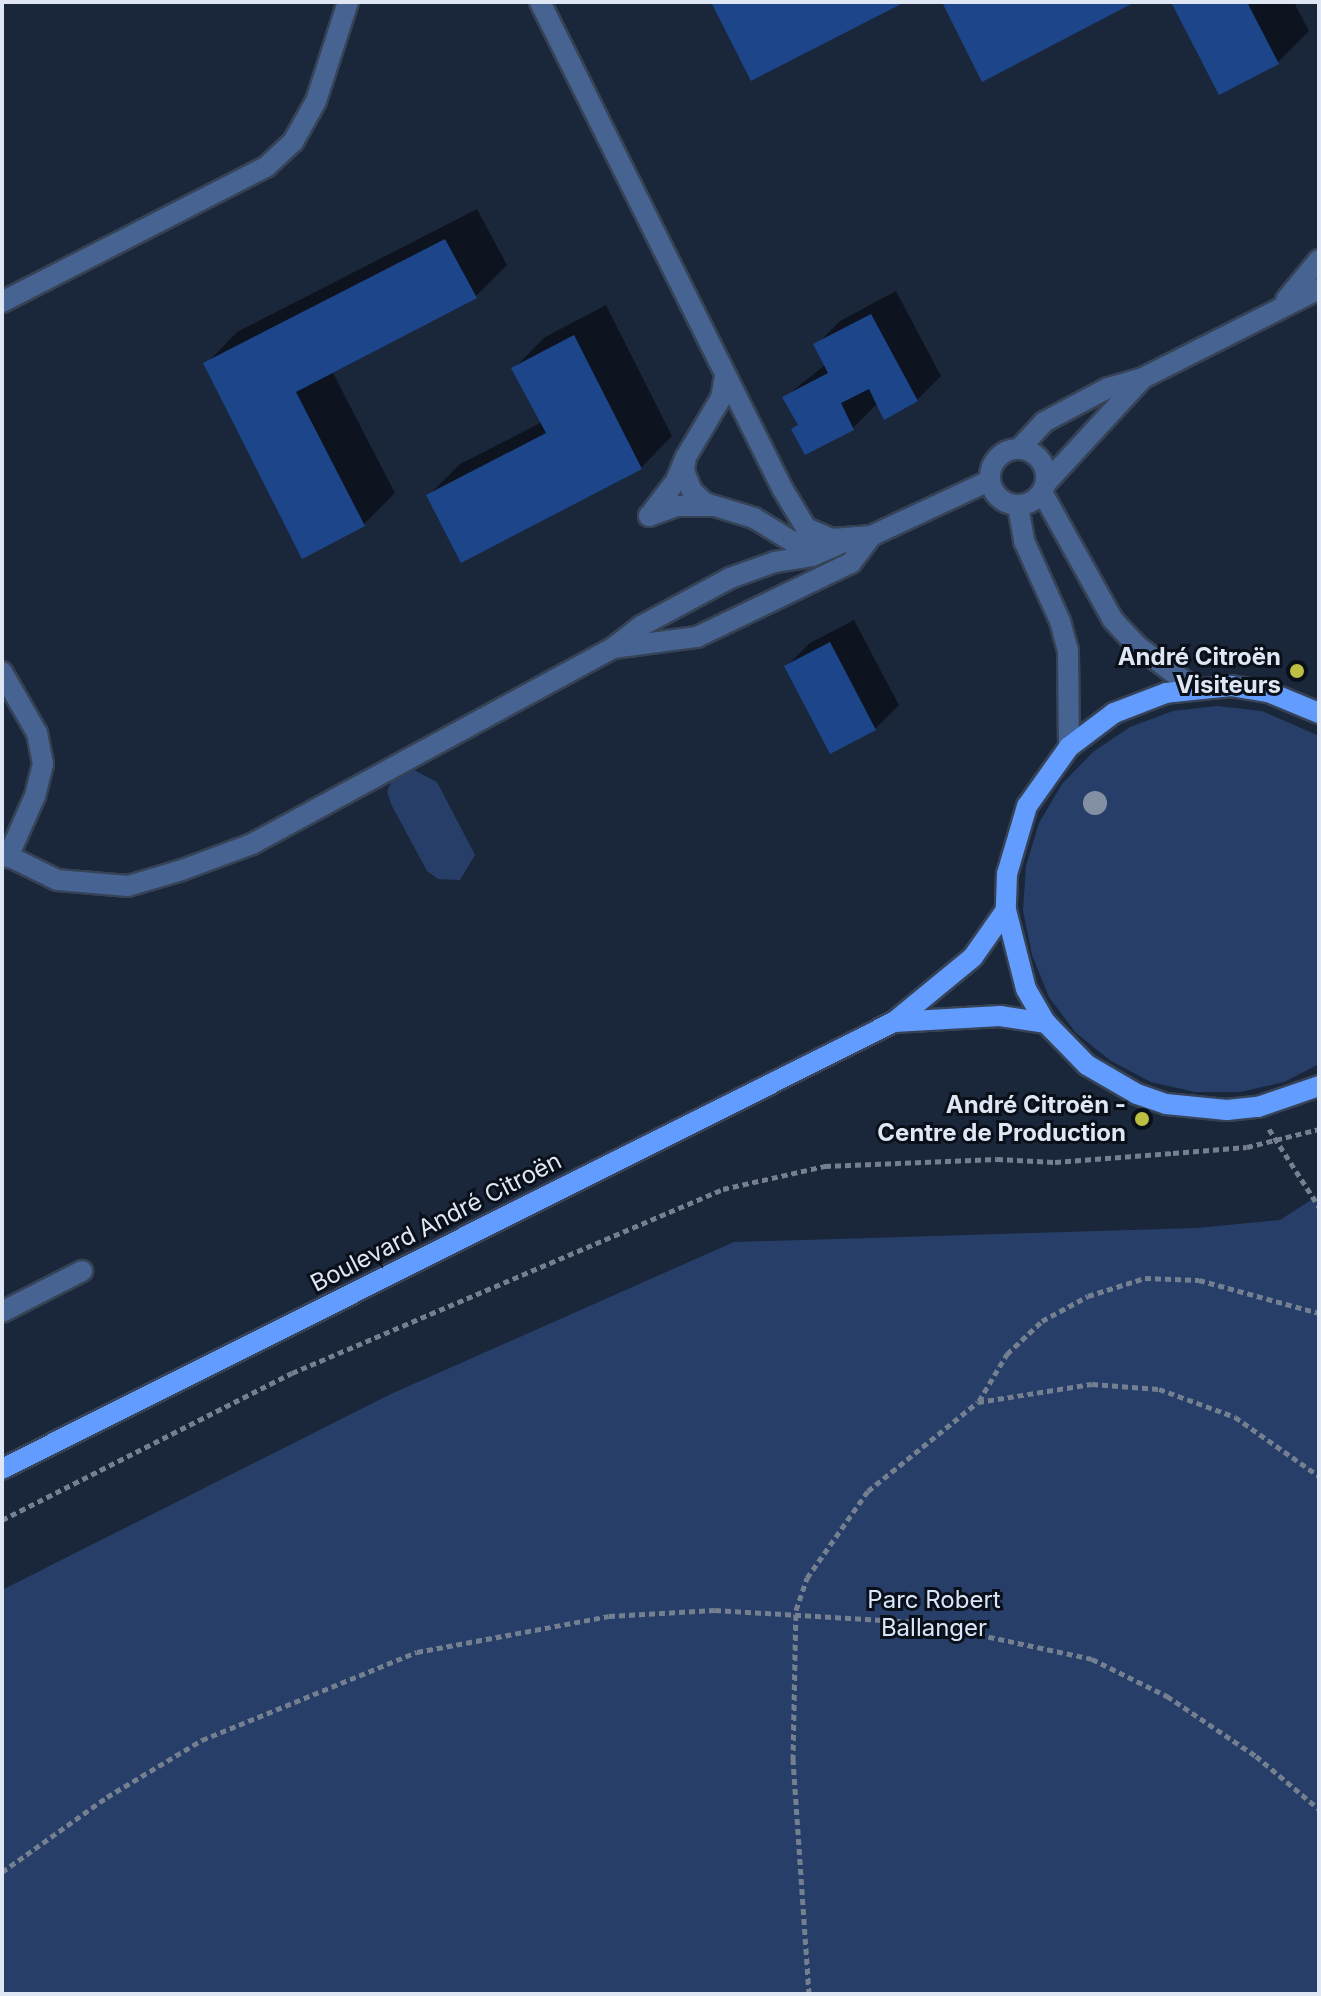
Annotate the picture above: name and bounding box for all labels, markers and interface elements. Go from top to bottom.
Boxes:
place label: André Citroën Visiteurs [1118,643,1281,699]
marker: André Citroën Visiteurs [1288,662,1306,680]
place label: André Citroën - Centre de Production [877,1091,1126,1147]
marker: André Citroën - Centre de Production [1133,1110,1151,1128]
street label: Boulevard André Citroën [306,1146,566,1298]
park label: Parc Robert Ballanger [867,1586,1001,1642]

